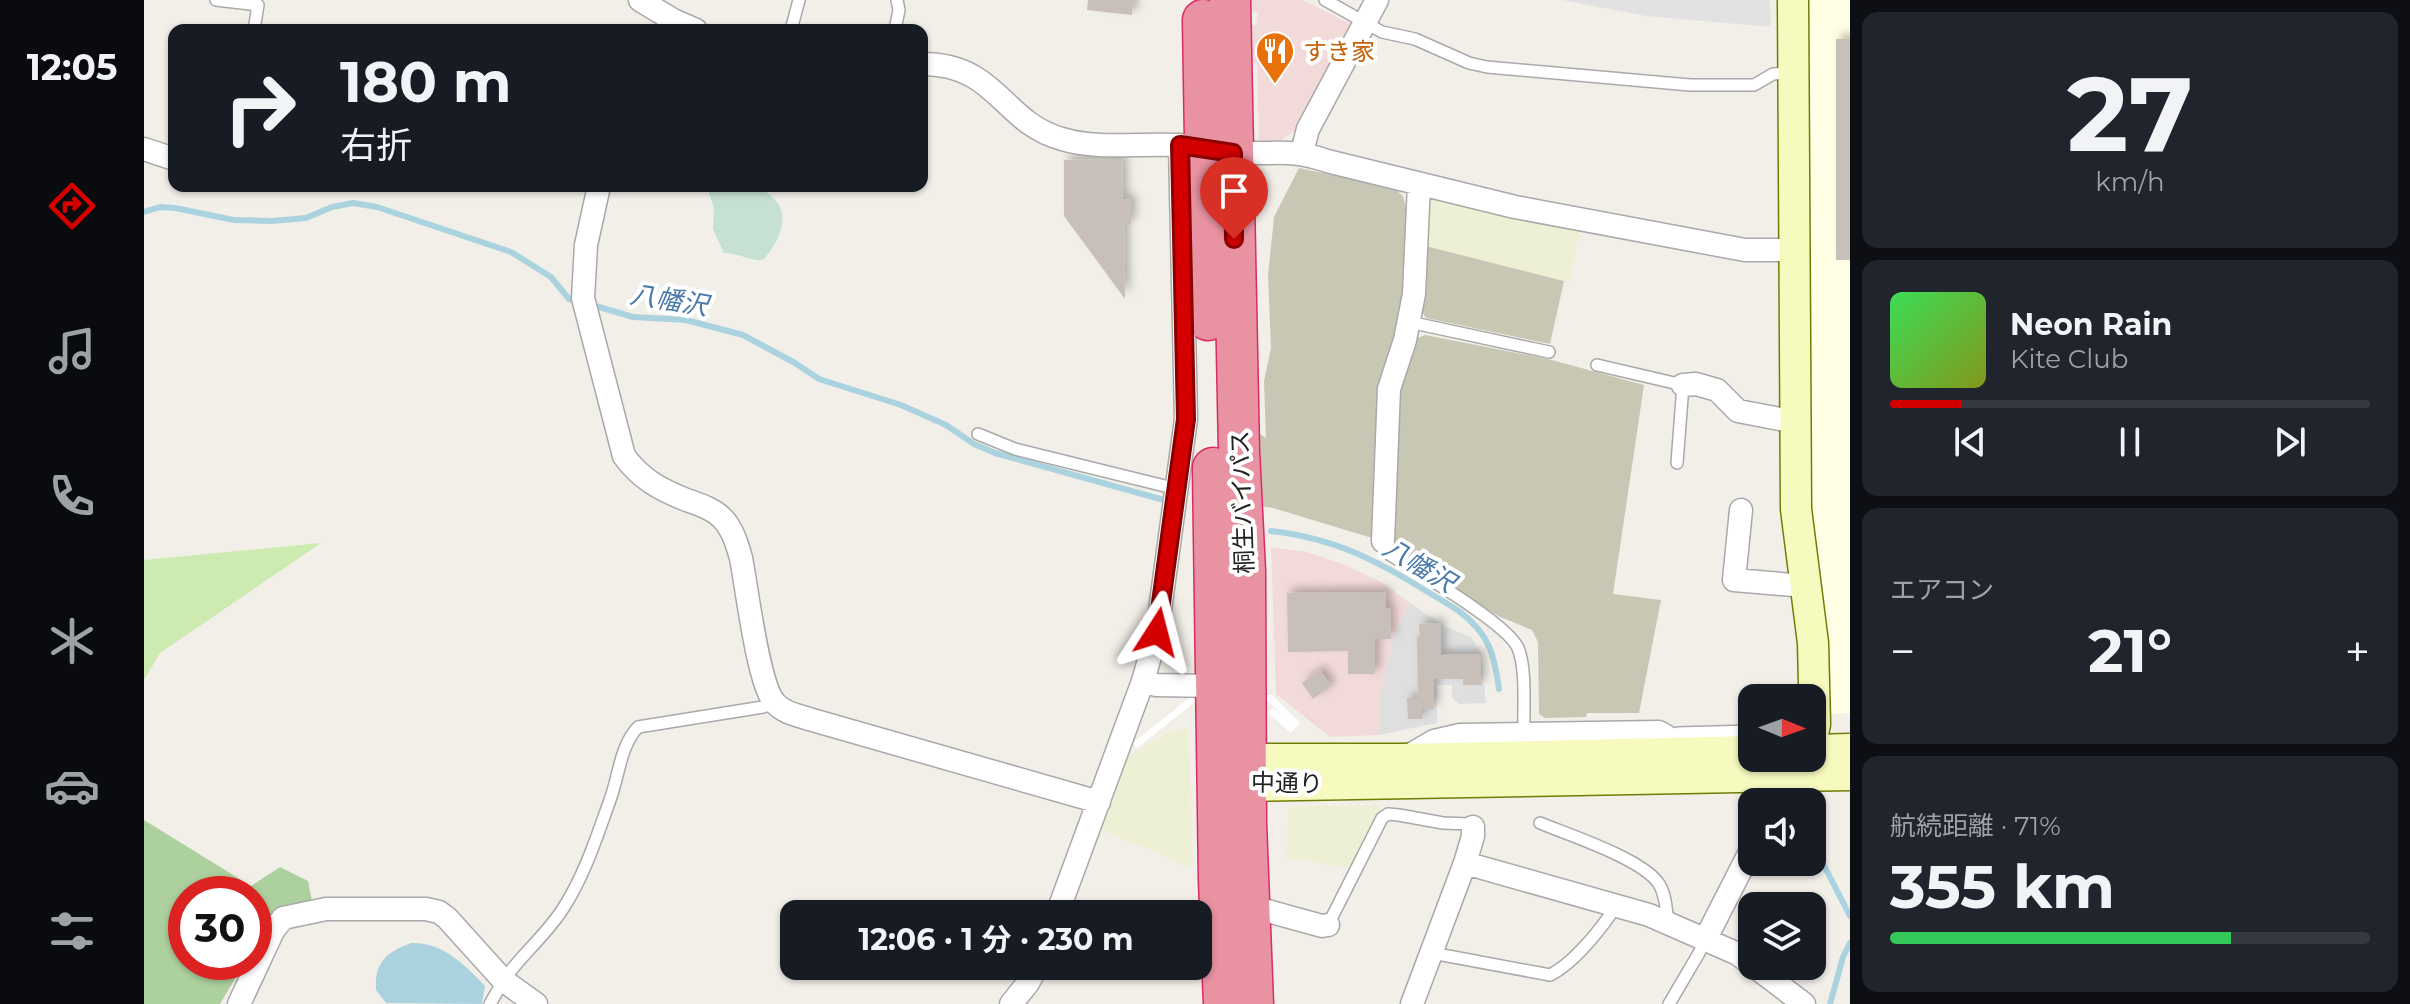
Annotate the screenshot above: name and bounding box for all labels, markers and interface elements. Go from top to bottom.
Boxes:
restaurant icon: すき家 [1254,30,1296,85]
place label: すき家 [1303,37,1375,66]
text: 12:05 [27,45,117,89]
text: 180 m [340,48,512,116]
text: 27 [2067,50,2193,177]
icon: right [208,56,312,160]
text: 右折 [340,123,412,167]
pin [1200,157,1268,239]
text: km/h [2095,166,2165,198]
icon: arrive [1212,169,1256,213]
icon: directions [44,178,100,234]
water label: 八幡沢 [628,278,713,322]
text: Neon Rain [2010,306,2172,343]
icon: music [44,323,100,379]
text: Kite Club [2010,343,2128,375]
icon: previous [1948,420,1992,464]
icon: pause [2108,420,2152,464]
icon: next [2268,420,2312,464]
street label: 桐生バイパス [1225,430,1259,574]
icon: phone [44,468,100,524]
water label: 八幡沢 [1377,531,1463,600]
text: エアコン [1890,574,1994,606]
position arrow [1115,590,1199,674]
icon: climate [44,613,100,669]
text: 21° [2088,614,2172,687]
text: − [1890,624,1915,678]
text: + [2345,624,2370,678]
north arrow [1738,684,1826,772]
map controls [1738,684,1826,980]
icon: car [44,758,100,814]
street label: 中通り [1251,768,1323,798]
button: sound [1738,788,1826,876]
text: 航続距離 · 71% [1890,810,2061,842]
text: 355 km [1890,850,2115,923]
speed limit sign: 30 [168,876,272,980]
button: layers [1738,892,1826,980]
icon: filters [44,903,100,959]
text: 12:06 · 1 分 · 230 m [859,921,1133,958]

